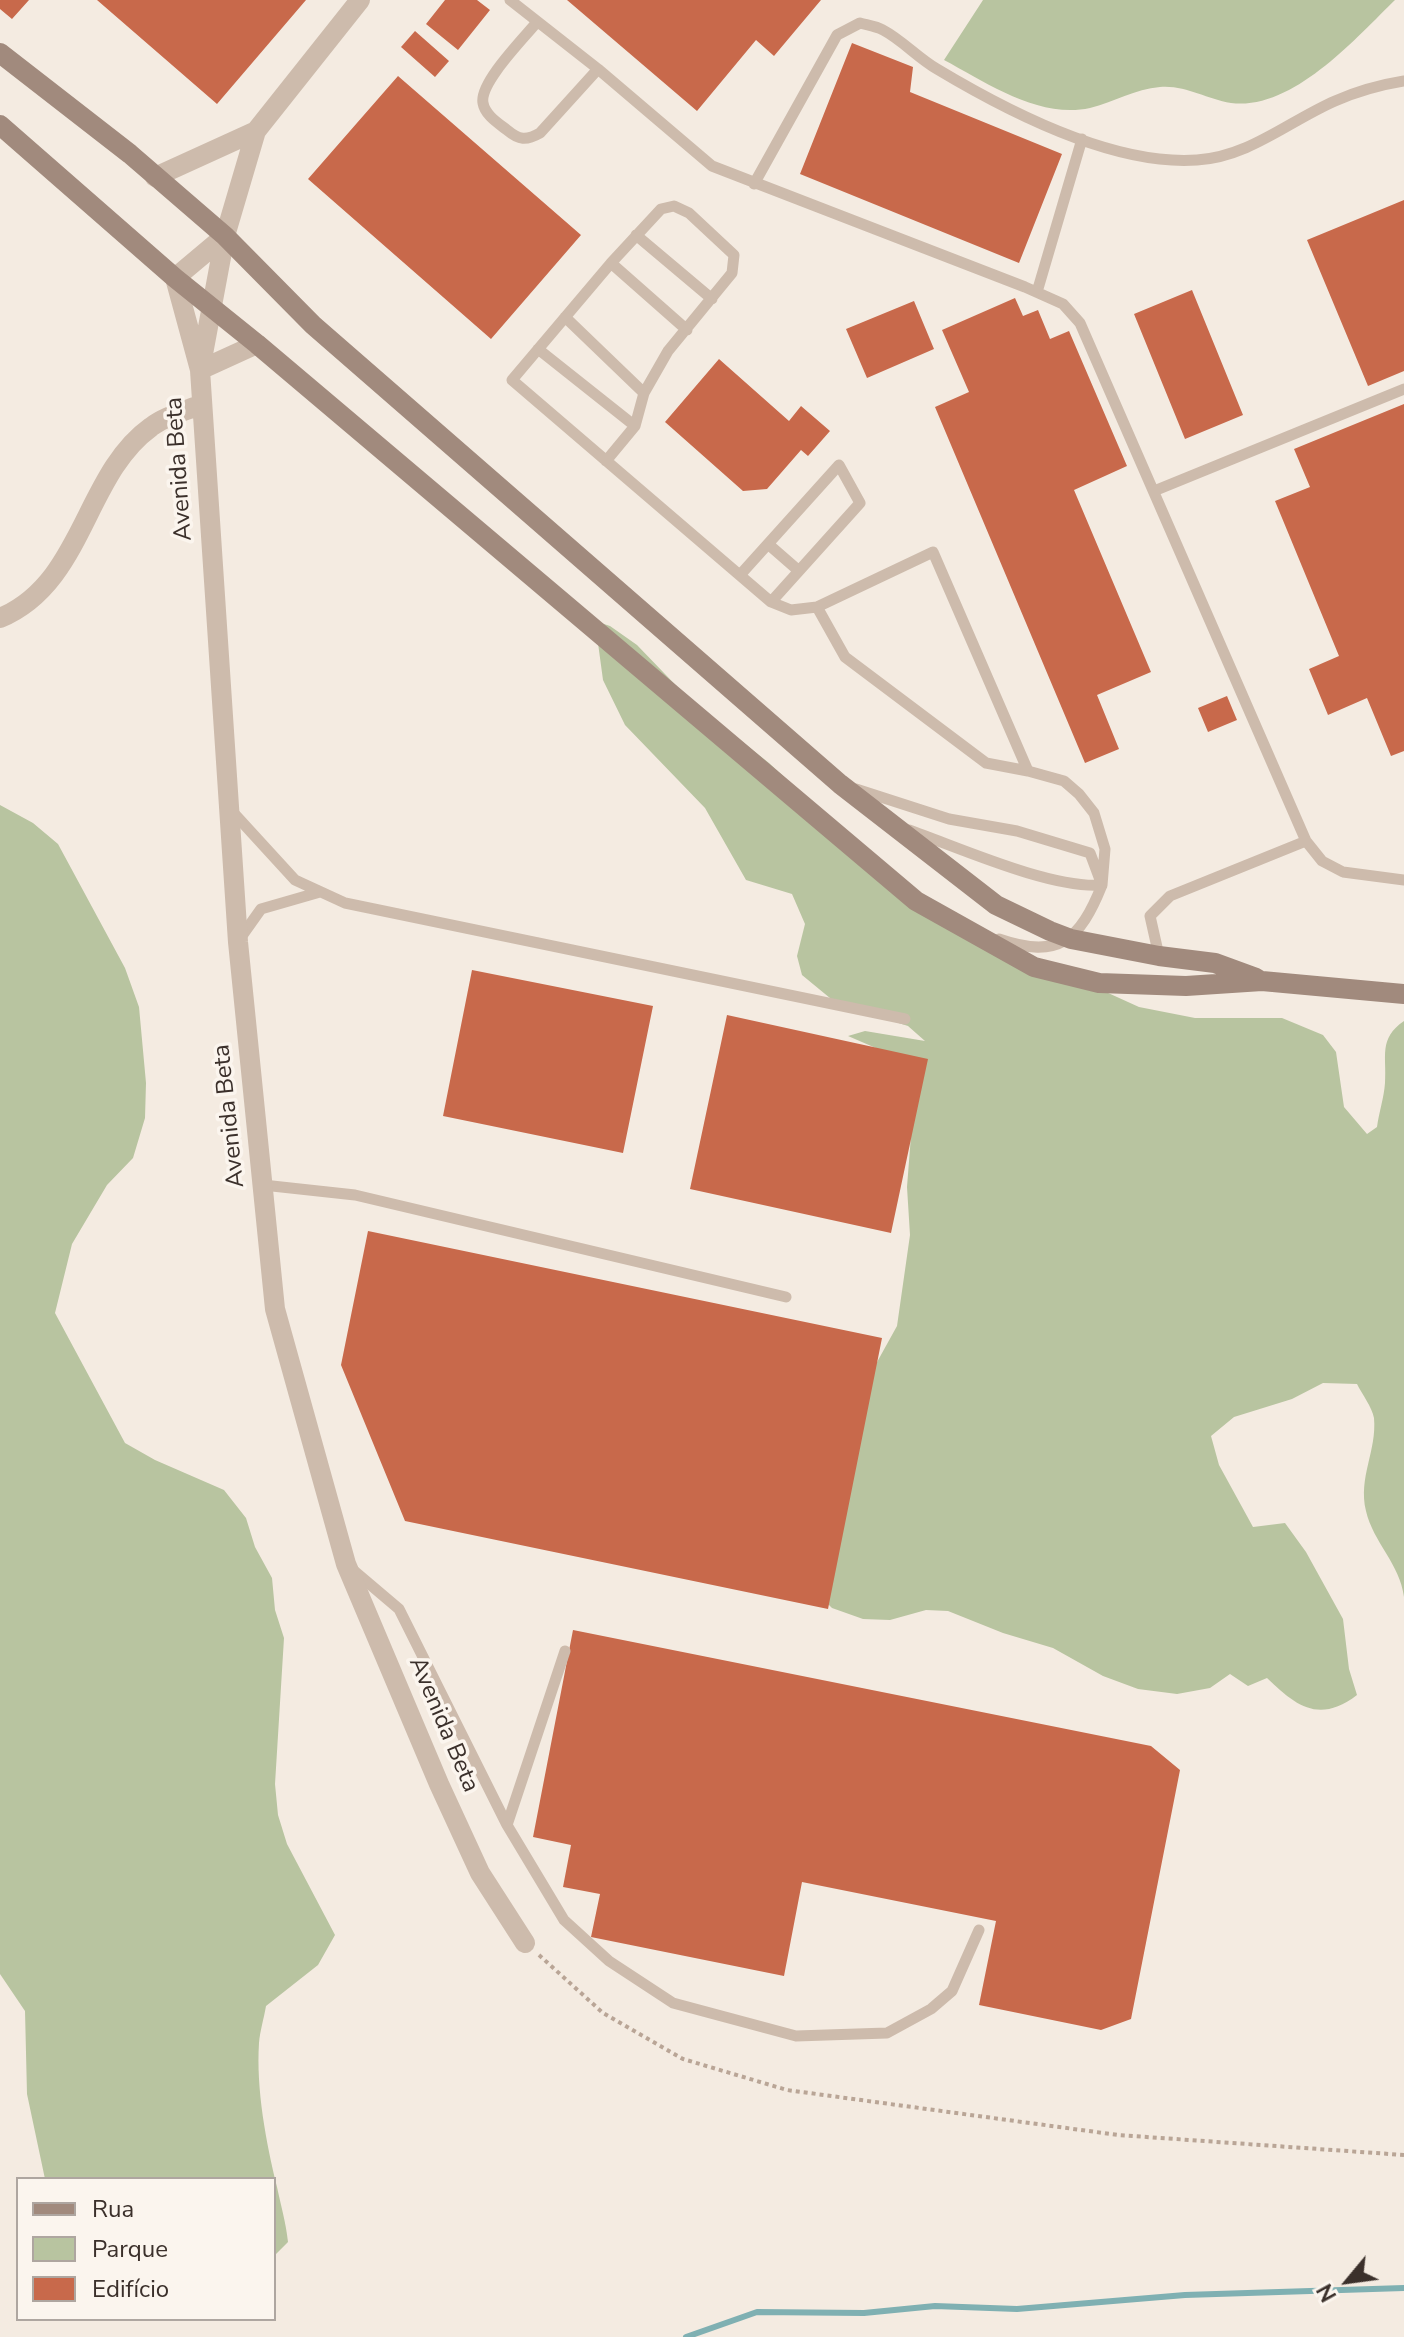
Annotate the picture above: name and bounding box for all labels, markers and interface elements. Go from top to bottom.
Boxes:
street label: Avenida Beta [161,396,199,542]
street label: Avenida Beta [208,1043,252,1189]
street label: Avenida Beta [402,1653,484,1797]
legend [16,2177,276,2321]
text: Rua [92,2193,134,2225]
text: Parque [92,2233,168,2265]
north arrow [1308,2241,1388,2321]
text: Edifício [92,2273,169,2305]
text: N [1310,2278,1344,2307]

